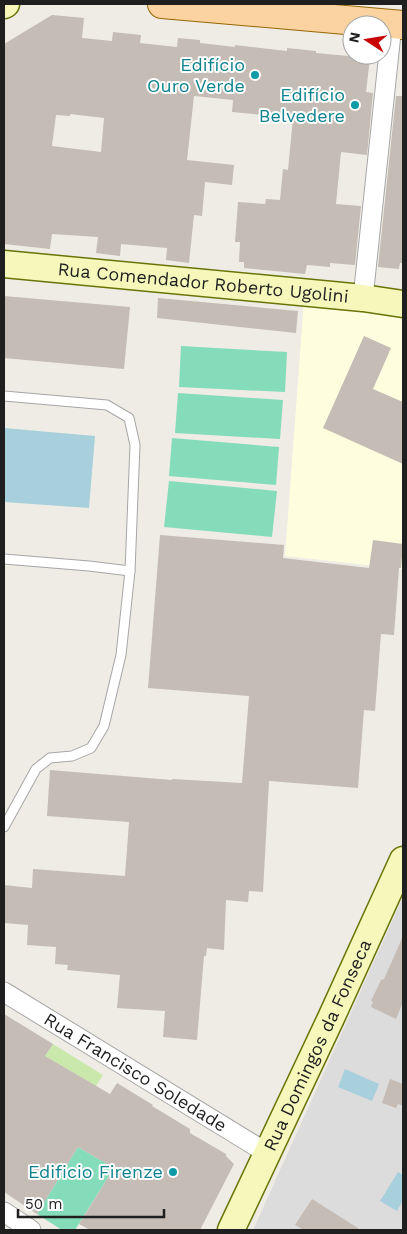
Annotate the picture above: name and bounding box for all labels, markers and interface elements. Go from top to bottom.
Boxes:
north arrow [342,15,392,65]
text: N [345,31,363,44]
place label: Edifício Ouro Verde [147,54,245,96]
marker: Edifício Ouro Verde [249,69,261,81]
place label: Edifício Belvedere [259,84,345,126]
marker: Edifício Belvedere [349,99,361,111]
street label: Rua Comendador Roberto Ugolini [57,258,350,307]
street label: Rua Domingos da Fonseca [259,936,375,1154]
street label: Rua Francisco Soledade [40,1008,231,1136]
place label: Edificio Firenze [28,1161,163,1182]
marker: Edificio Firenze [167,1166,179,1178]
scale bar [18,1186,164,1218]
text: 50 m [25,1195,62,1213]

